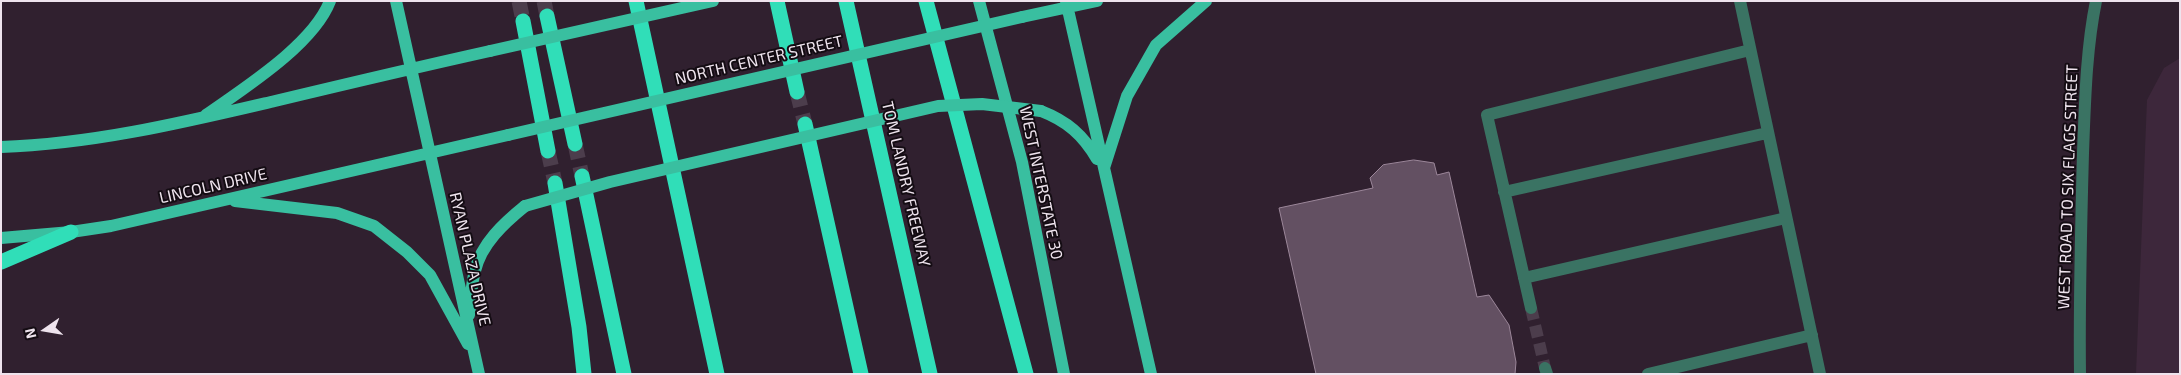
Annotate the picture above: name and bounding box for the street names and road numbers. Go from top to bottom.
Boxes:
street label: NORTH CENTER STREET [673,31,845,89]
street label: WEST ROAD TO SIX FLAGS STREET [2054,64,2082,310]
street label: TOM LANDRY FREEWAY [878,99,934,269]
street label: WEST INTERSTATE 30 [1015,105,1067,261]
street label: LINCOLN DRIVE [157,164,269,208]
street label: RYAN PLAZA DRIVE [445,190,495,328]

